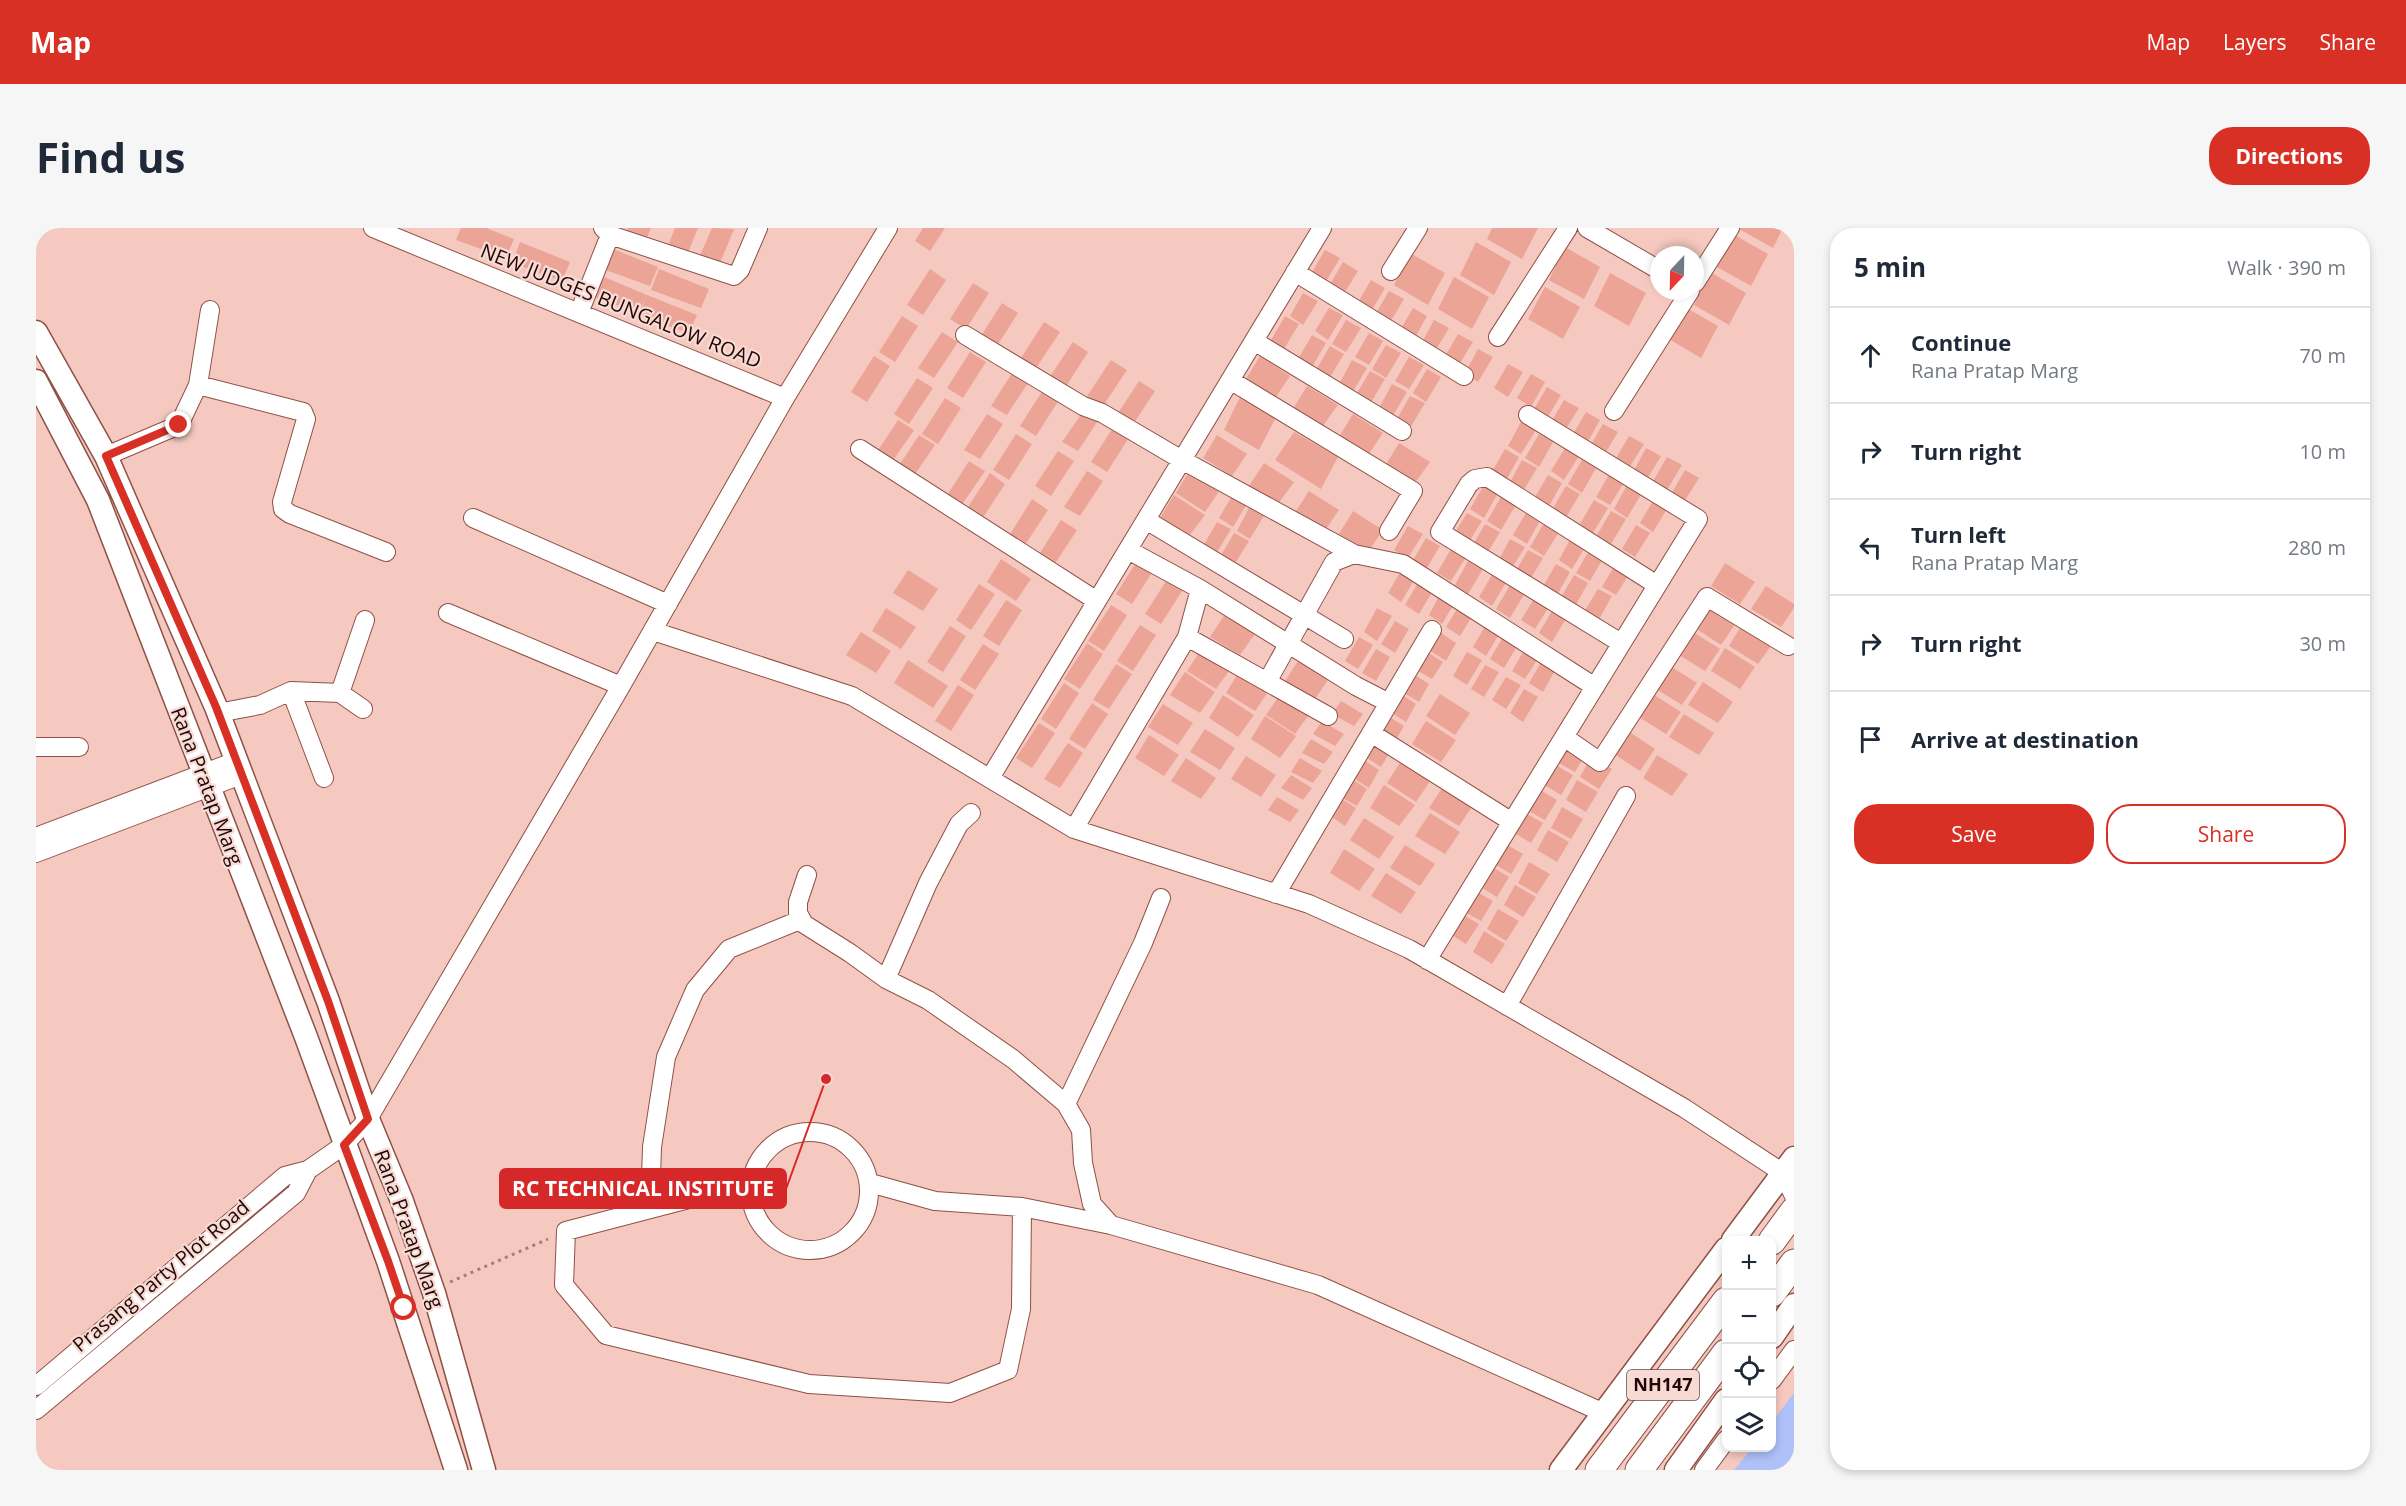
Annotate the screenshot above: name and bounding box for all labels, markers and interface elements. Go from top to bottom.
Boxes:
text: Map [30,23,91,61]
text: Map [2147,28,2190,56]
text: Layers [2223,28,2287,56]
text: Share [2320,28,2376,56]
button: Directions [2209,127,2370,185]
text: Find us [36,128,185,185]
street label: NEW JUDGES BUNGALOW ROAD [477,237,766,374]
north arrow [1650,246,1704,300]
text: 5 min [1854,249,1926,285]
text: Walk · 390 m [2227,254,2346,281]
text: Continue [1911,327,2011,357]
icon: ahead [1854,339,1887,372]
text: 70 m [2299,342,2346,369]
text: Rana Pratap Marg [1911,357,2078,384]
route end [165,411,191,437]
icon: right [1854,435,1887,468]
text: Turn right [1911,436,2022,466]
text: 10 m [2299,438,2346,465]
text: Turn left [1911,519,2006,549]
icon: left [1854,531,1887,564]
text: 280 m [2288,534,2346,561]
text: Rana Pratap Marg [1911,549,2078,576]
icon: right [1854,627,1887,660]
text: Turn right [1911,628,2022,658]
text: 30 m [2299,630,2346,657]
street label: Rana Pratap Marg [165,703,250,869]
icon: arrive [1854,723,1887,756]
text: Arrive at destination [1911,724,2139,754]
button: Save [1854,804,2094,864]
button: Share [2106,804,2346,864]
street label: Rana Pratap Marg [368,1146,451,1312]
callout: RC TECHNICAL INSTITUTE [500,1169,786,1208]
text: RC TECHNICAL INSTITUTE [512,1174,774,1202]
street label: Prasang Party Plot Road [67,1194,255,1358]
map controls [1722,1236,1776,1452]
button: + [1722,1236,1776,1290]
button: − [1722,1290,1776,1344]
route start [390,1294,416,1320]
button: locate [1722,1344,1776,1398]
road number: NH147 [1627,1370,1699,1400]
button: layers [1722,1398,1776,1452]

